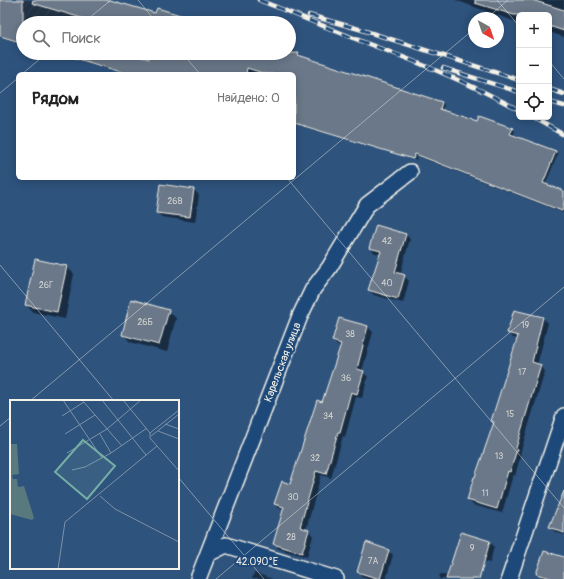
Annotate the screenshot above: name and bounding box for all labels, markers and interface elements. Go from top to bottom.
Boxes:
north arrow [468,12,504,48]
map controls [516,12,552,120]
button: + [516,12,552,48]
search box [16,16,296,60]
icon: search [30,27,52,49]
text: Поиск [62,29,101,48]
button: − [516,48,552,84]
button: locate [516,84,552,120]
text: Рядом [32,88,79,109]
text: Найдено: 0 [217,90,280,106]
house number: 26В [167,196,183,207]
house number: 42 [382,236,392,247]
house number: 40 [381,278,393,289]
house number: 26Г [39,280,53,291]
house number: 26Б [137,317,153,328]
house number: 19 [521,320,529,331]
street label: Карельская улица [261,321,304,404]
house number: 38 [345,329,355,340]
house number: 17 [518,367,526,378]
house number: 36 [341,373,351,384]
inset map [10,400,179,569]
house number: 15 [506,409,514,420]
house number: 34 [323,411,334,422]
house number: 13 [495,451,503,462]
house number: 32 [310,453,320,464]
house number: 11 [481,488,489,499]
house number: 30 [287,492,299,503]
house number: 28 [286,532,296,543]
house number: 9 [470,543,475,554]
text: 42.090°E [236,556,278,568]
house number: 7А [368,556,378,567]

